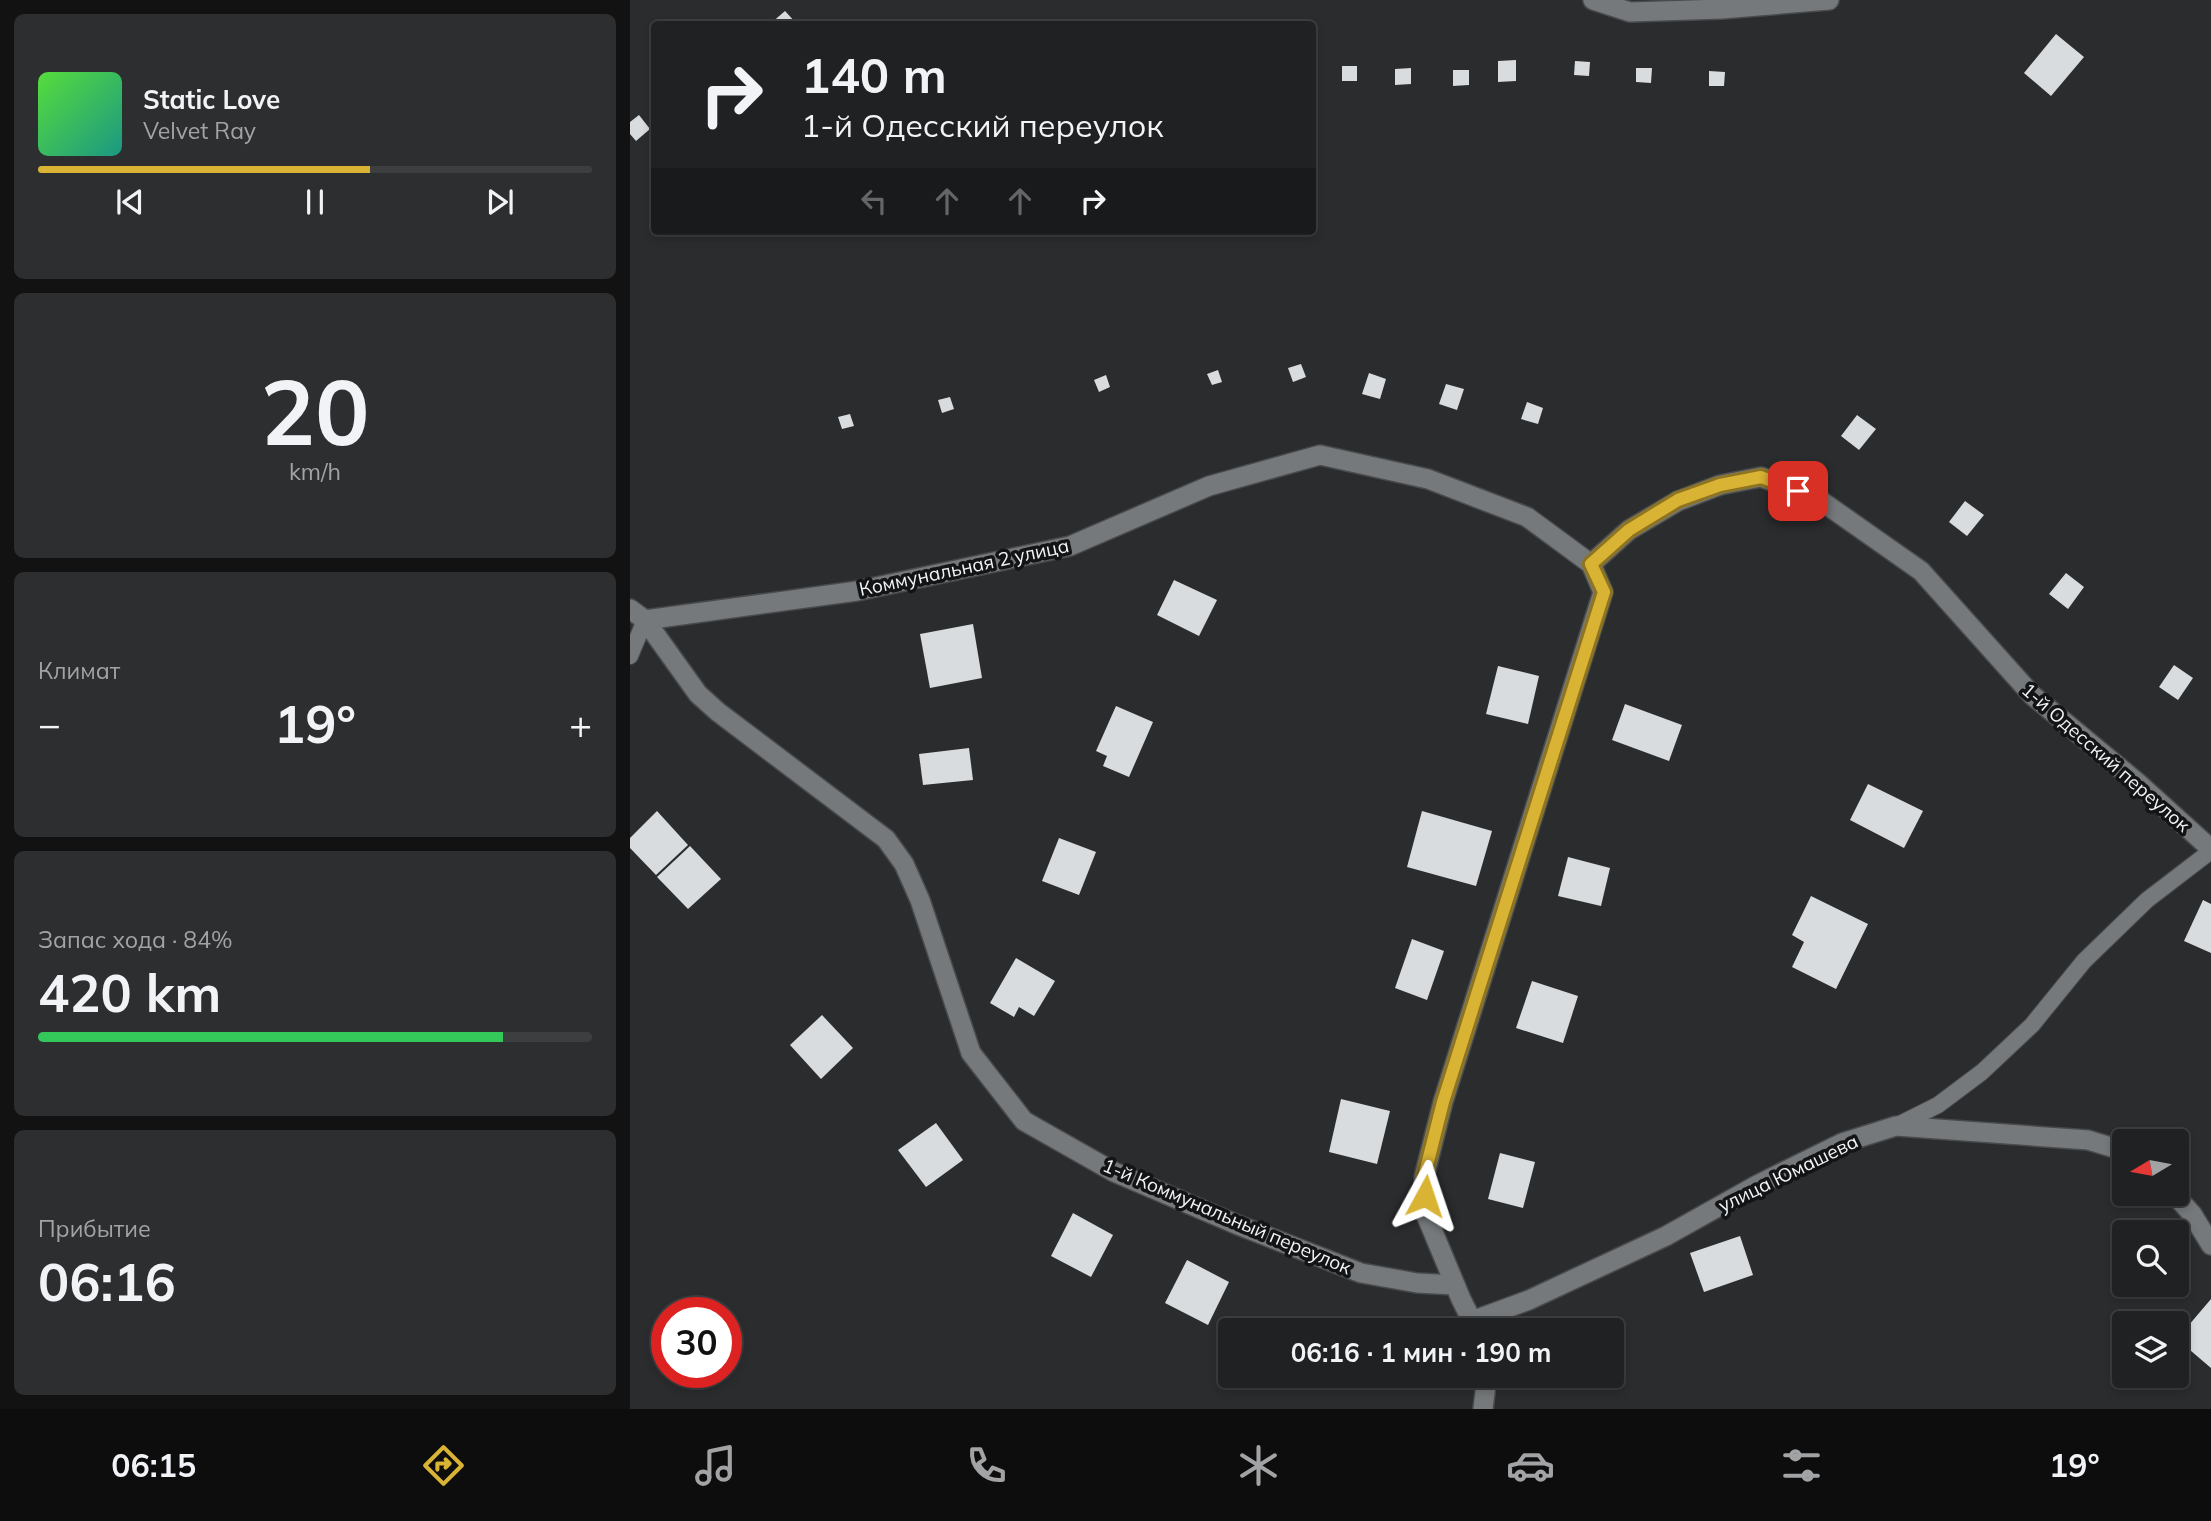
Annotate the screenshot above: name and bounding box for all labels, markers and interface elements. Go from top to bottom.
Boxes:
text: 140 m [801,44,947,105]
icon: right [686,49,777,140]
text: Static Love [143,83,280,116]
text: 1-й Одесский переулок [801,105,1164,145]
text: Velvet Ray [143,116,256,145]
icon: left [855,182,893,220]
icon: ahead [928,182,966,220]
icon: ahead [1001,182,1039,220]
icon: right [1074,182,1112,220]
icon: previous [111,183,149,221]
icon: pause [296,183,334,221]
icon: next [481,183,519,221]
text: 20 [260,354,370,468]
text: km/h [289,457,341,486]
pin [1768,461,1828,521]
icon: arrive [1779,472,1817,510]
street label: Коммунальная 2 улица [857,533,1071,601]
text: Климат [38,656,120,685]
street label: 1-й Одесский переулок [2017,677,2196,837]
text: 19° [274,691,356,756]
text: − [38,700,61,748]
text: + [569,700,592,748]
text: Запас хода · 84% [38,925,233,954]
text: 420 km [38,960,221,1025]
street label: улица Юмашева [1714,1129,1862,1217]
north arrow [2112,1129,2189,1206]
map controls [2112,1129,2189,1388]
street label: 1-й Коммунальный переулок [1099,1153,1355,1280]
position arrow [1388,1159,1462,1233]
text: Прибытие [38,1214,151,1243]
button: search [2112,1220,2189,1297]
text: 06:16 [38,1249,176,1314]
speed limit sign: 30 [651,1297,742,1388]
button: layers [2112,1311,2189,1388]
text: 06:16 · 1 мин · 190 m [1291,1336,1551,1369]
icon: directions [419,1441,468,1490]
icon: music [691,1441,740,1490]
icon: phone [962,1441,1011,1490]
icon: climate [1234,1441,1283,1490]
icon: car [1506,1441,1555,1490]
icon: filters [1777,1441,1826,1490]
text: 06:15 [111,1445,196,1485]
text: 19° [2049,1445,2100,1485]

